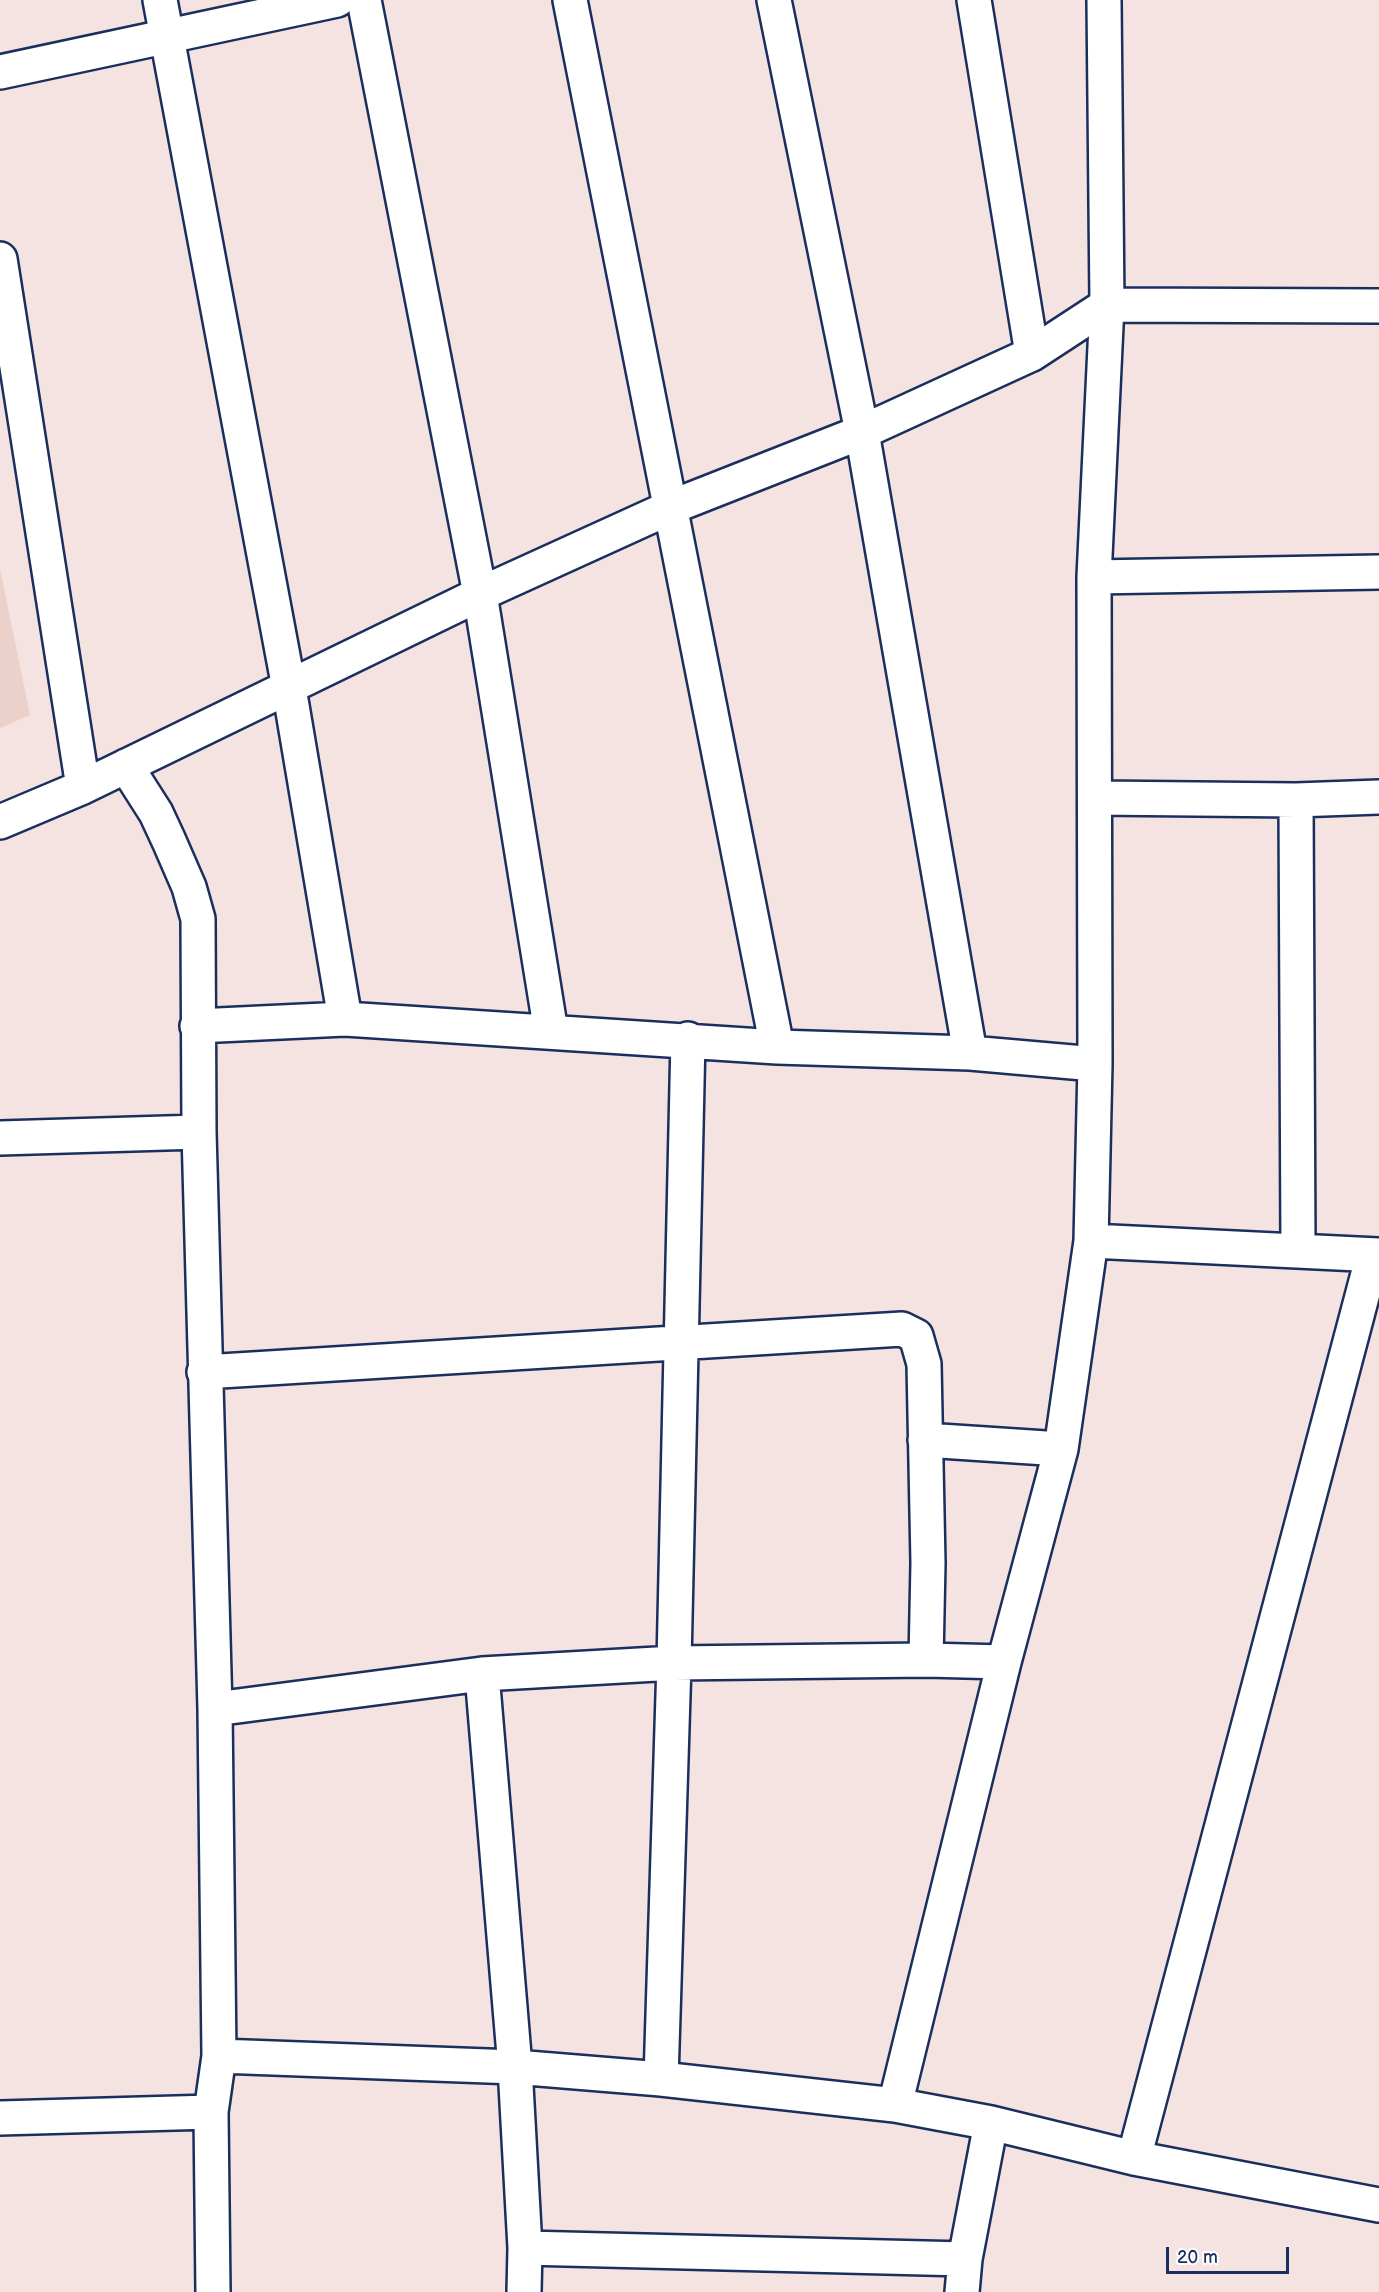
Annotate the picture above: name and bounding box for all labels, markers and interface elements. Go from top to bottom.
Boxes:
scale bar [1169,2235,1292,2273]
text: 20 m [1177,2247,1218,2268]

